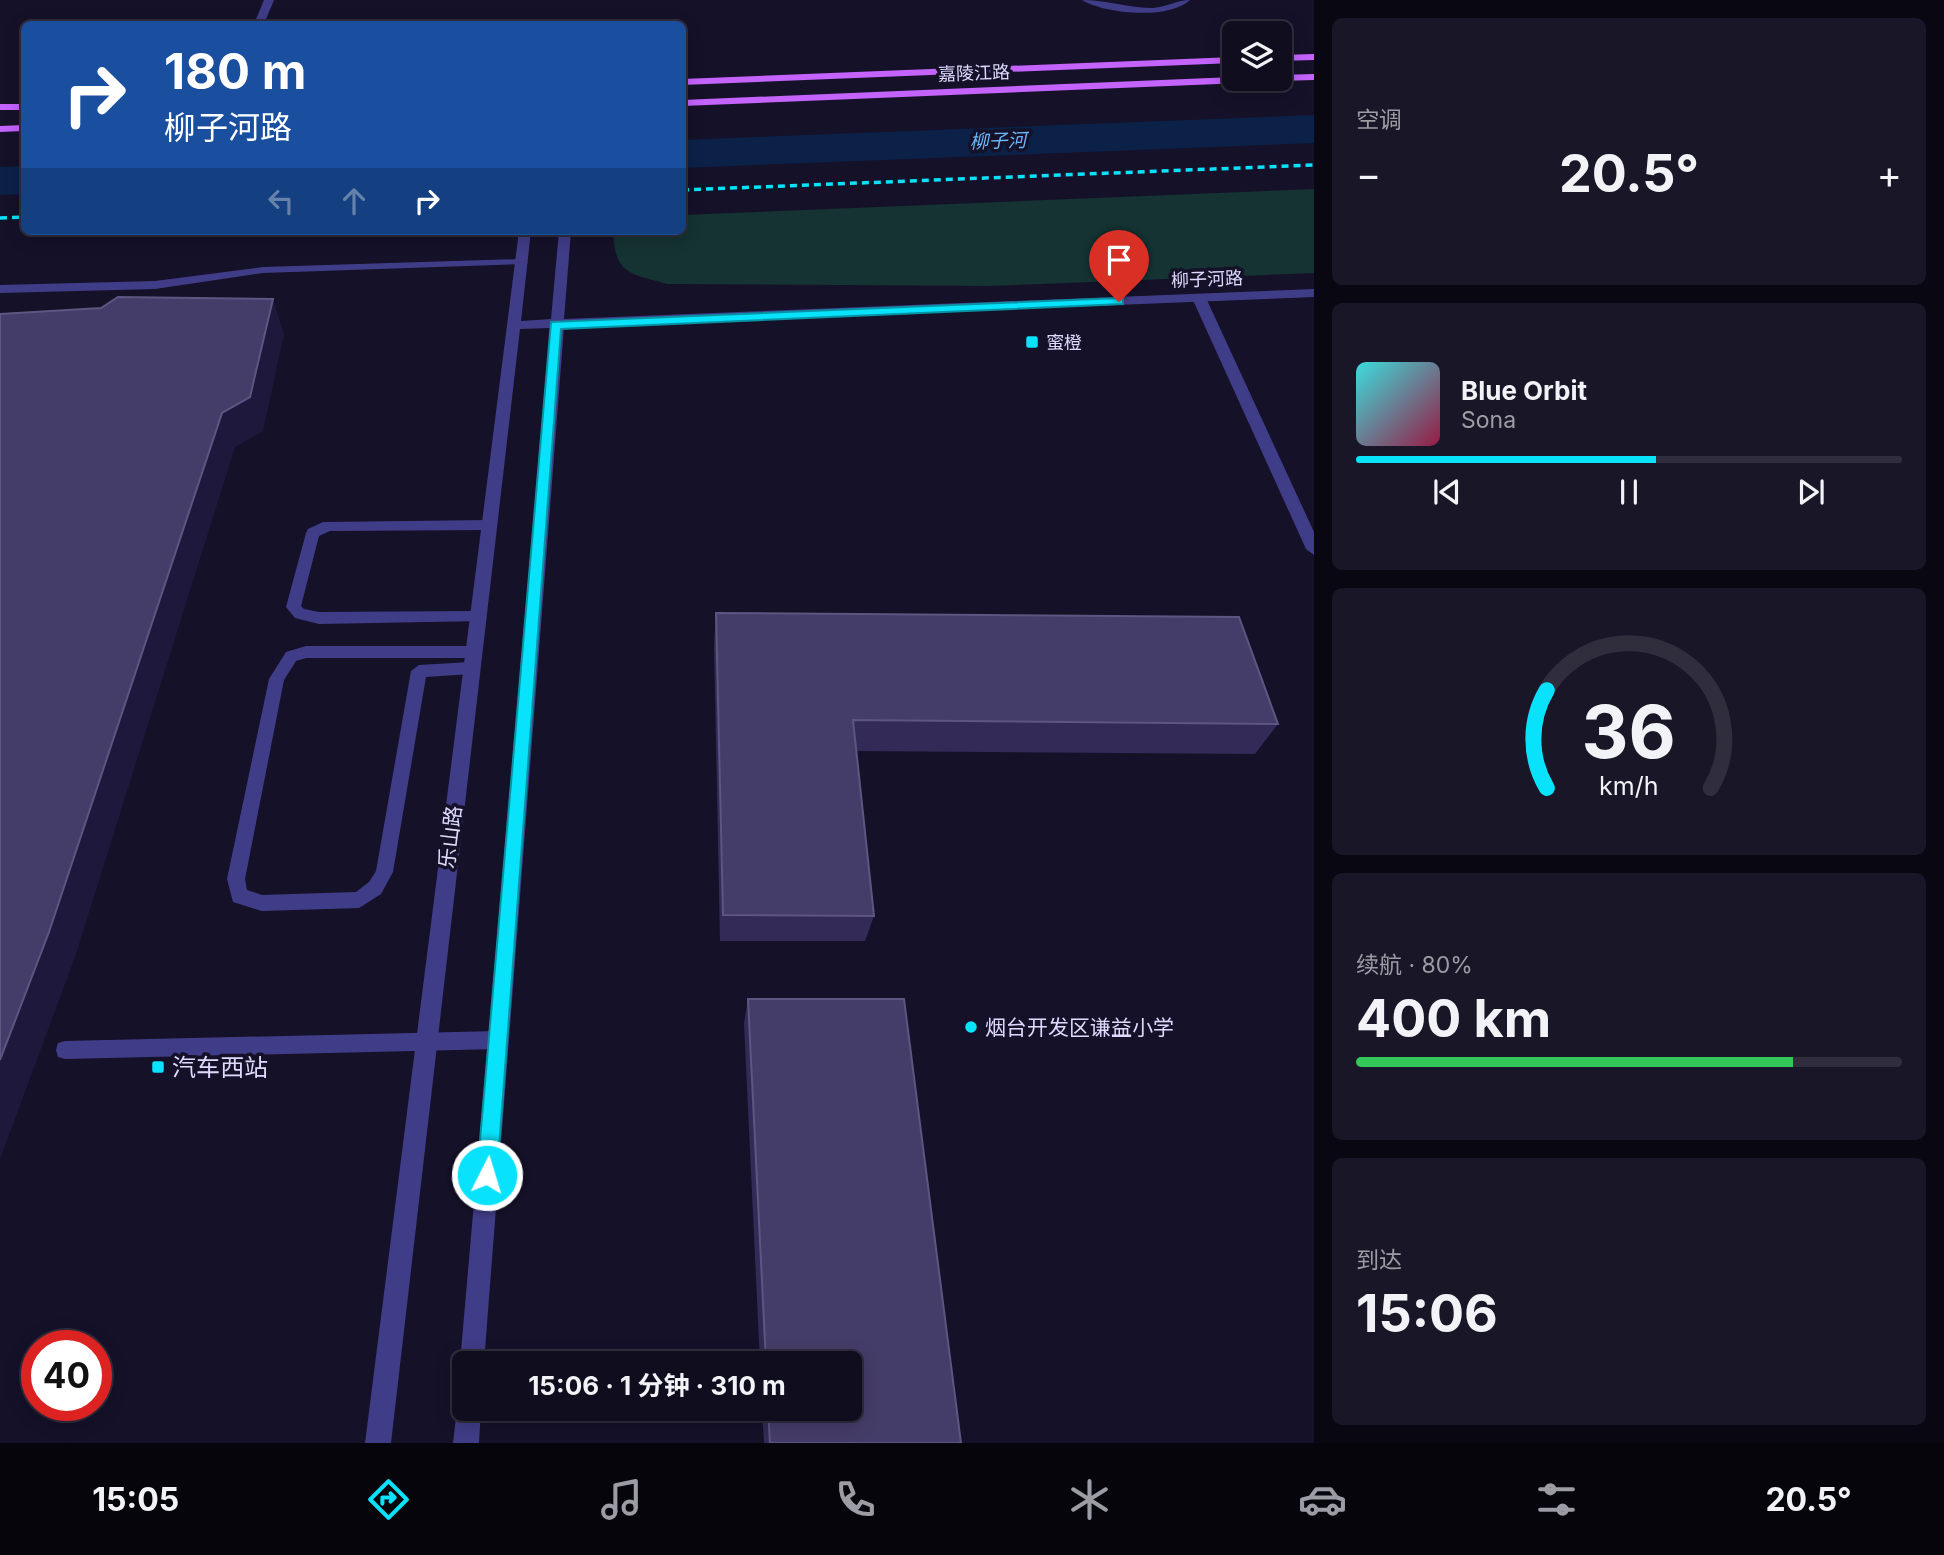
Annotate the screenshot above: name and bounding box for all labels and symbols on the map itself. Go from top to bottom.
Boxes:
street label: 嘉陵江路 [938,61,1010,85]
water label: 柳子河 [969,128,1031,153]
pin [1089,230,1149,302]
street label: 柳子河路 [1171,267,1243,291]
place label: 蜜橙 [1046,332,1082,353]
marker: 蜜橙 [1024,334,1040,350]
street label: 乐山路 [434,804,466,870]
place label: 烟台开发区谦益小学 [985,1015,1174,1040]
marker: 烟台开发区谦益小学 [963,1019,979,1035]
place label: 汽车西站 [172,1053,268,1082]
marker: 汽车西站 [150,1059,166,1075]
position arrow [450,1138,524,1212]
speed limit sign: 40 [21,1330,112,1421]

